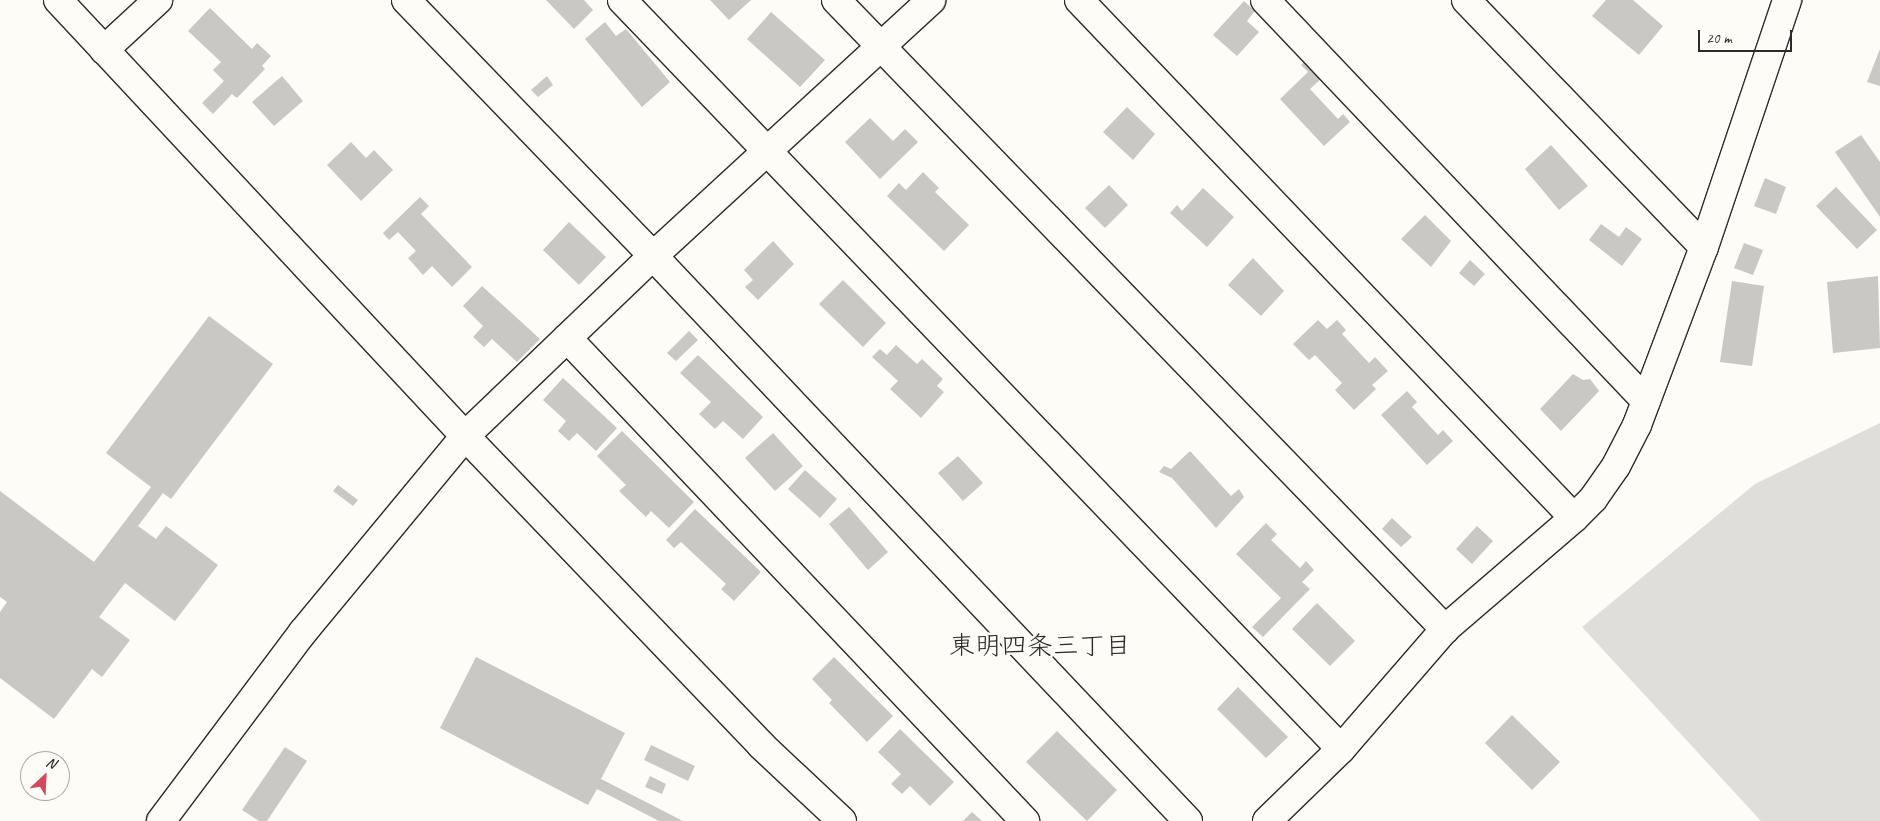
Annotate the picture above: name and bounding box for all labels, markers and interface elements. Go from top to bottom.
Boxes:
scale bar [1700,20,1794,52]
text: 20 m [1706,29,1732,48]
district label: 東明四条三丁目 [949,630,1131,662]
north arrow [20,751,70,801]
text: N [44,753,59,772]

